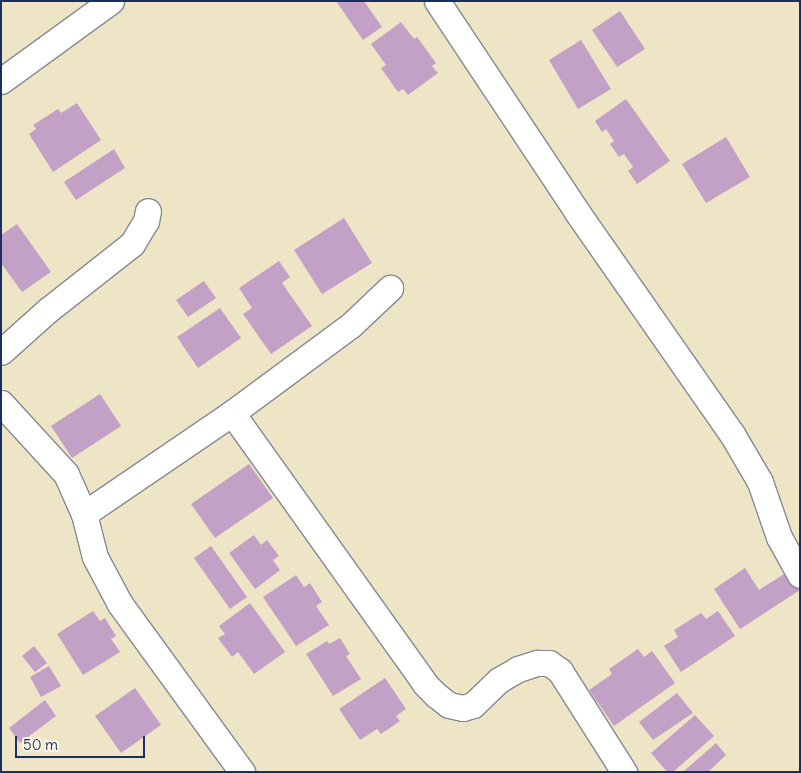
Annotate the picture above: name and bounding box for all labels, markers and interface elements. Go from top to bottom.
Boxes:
scale bar [18,726,148,758]
text: 50 m [23,735,58,754]

